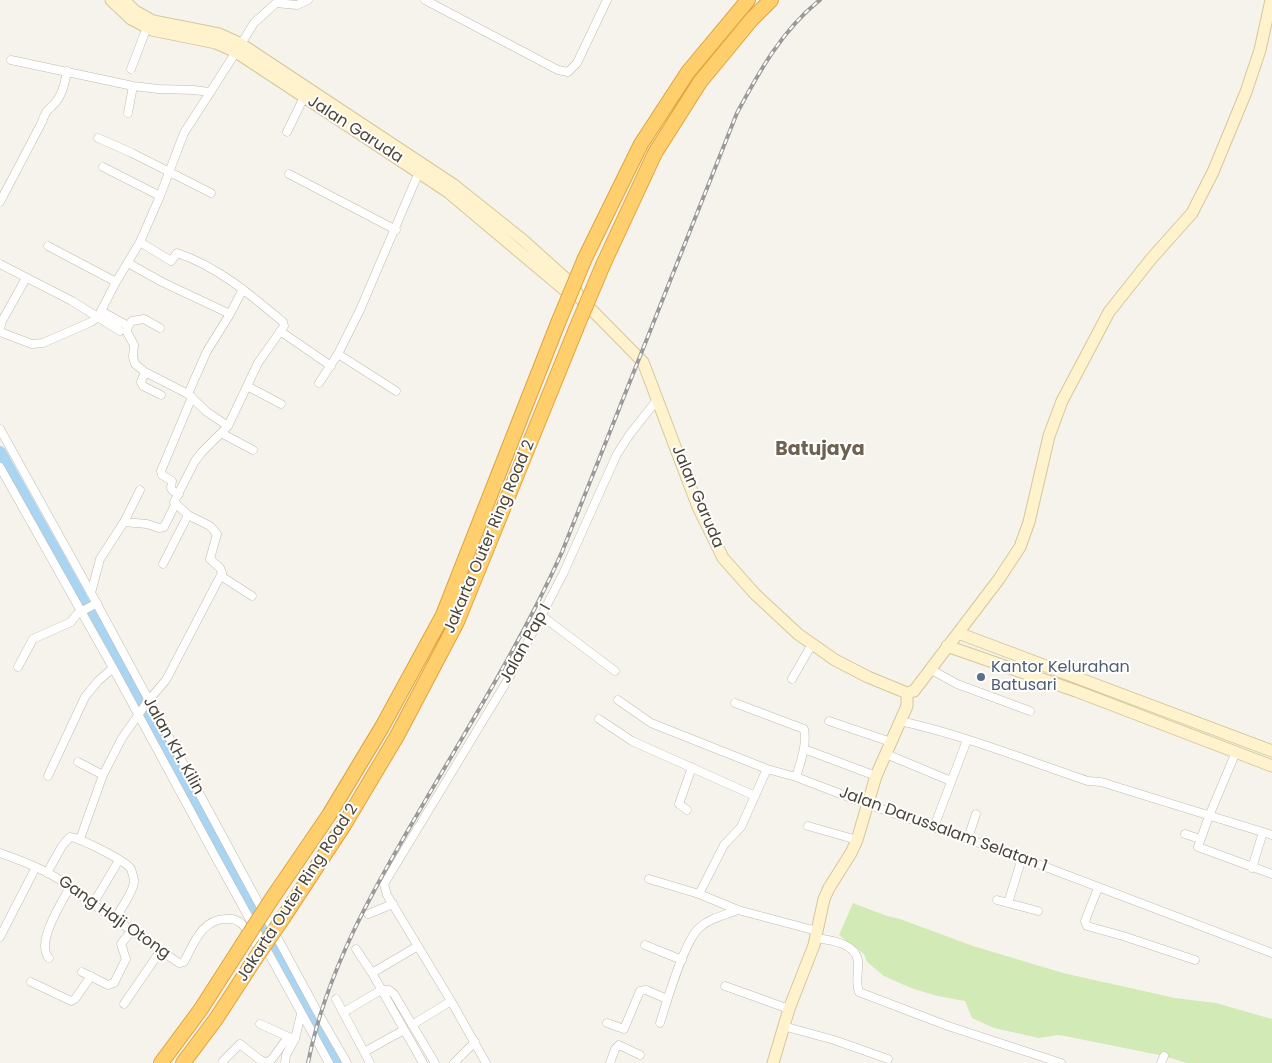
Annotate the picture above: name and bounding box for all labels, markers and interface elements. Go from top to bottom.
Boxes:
street label: Jalan Garuda [304,92,406,168]
street label: Jakarta Outer Ring Road 2 [441,437,539,637]
district label: Batujaya [775,439,865,461]
street label: Jalan Garuda [667,443,727,551]
street label: Jalan Pap I [496,601,556,687]
place label: Kantor Kelurahan Batusari [991,658,1130,696]
marker: Kantor Kelurahan Batusari [975,671,987,683]
street label: Jalan KH. Kilin [138,694,208,798]
street label: Jalan Darussalam Selatan 1 [836,783,1050,877]
street label: Jakarta Outer Ring Road 2 [233,801,363,985]
street label: Gang Haji Otong [54,872,174,964]

